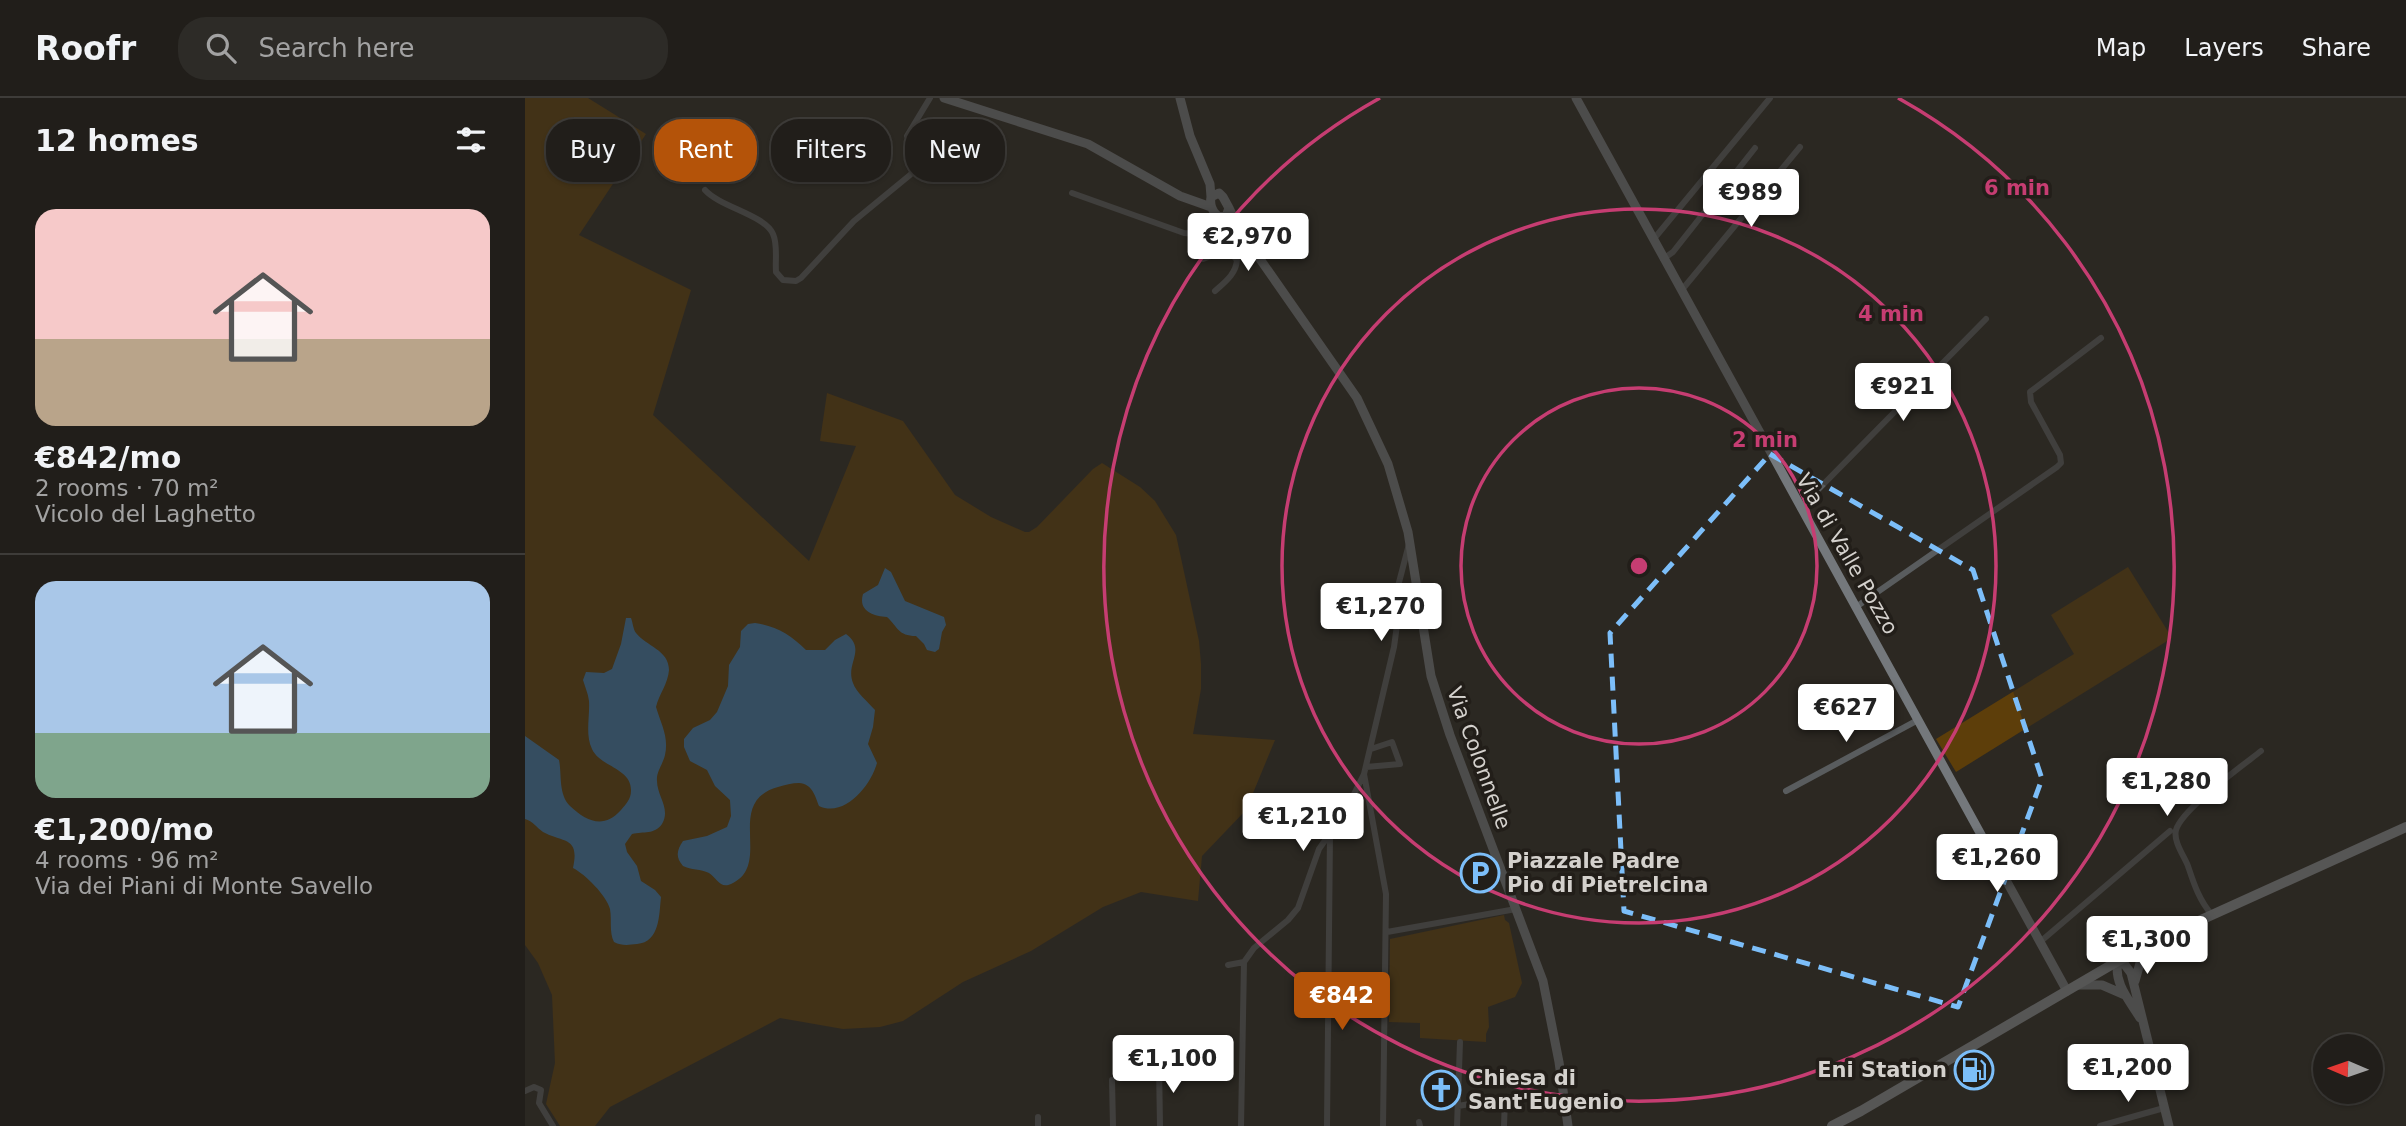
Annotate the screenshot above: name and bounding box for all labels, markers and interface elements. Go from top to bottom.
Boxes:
search box [178,17,668,80]
text: Roofr [35,29,136,68]
icon: search [202,29,240,67]
text: Search here [258,33,415,63]
text: Map [2096,34,2146,62]
text: Layers [2184,34,2264,62]
text: Share [2302,34,2371,62]
chip: Buy [546,119,640,182]
chip: Rent [654,119,757,182]
chip: Filters [771,119,891,182]
chip: New [905,119,1005,182]
icon: filters [452,121,490,159]
text: 12 homes [35,123,199,158]
pin: €989 [1710,170,1792,229]
text: 6 min [1984,176,2050,200]
text: €989 [1719,179,1783,205]
pin: €2,970 [1191,214,1305,273]
text: €2,970 [1204,223,1292,249]
icon: home [200,254,326,380]
text: 4 min [1858,302,1924,326]
pin: €921 [1862,364,1944,423]
text: €921 [1871,373,1935,399]
text: 2 min [1732,428,1798,452]
text: €842/mo [35,440,181,475]
street label: Via di Valle Pozzo [1791,469,1903,639]
text: 2 rooms · 70 m² [35,475,219,501]
text: Vicolo del Laghetto [35,501,256,527]
centre of rings [1627,554,1651,578]
pin: €1,270 [1324,584,1438,643]
text: €1,270 [1337,593,1425,619]
icon: home [200,626,326,752]
street label: Via Colonnelle [1442,684,1516,832]
pin: €627 [1805,684,1887,744]
text: €627 [1814,694,1878,720]
pin: €1,280 [2110,758,2224,818]
text: €1,280 [2123,768,2211,794]
pin: €1,210 [1246,794,1360,853]
text: €1,210 [1259,803,1347,829]
text: €1,200/mo [35,812,214,847]
pin: €1,260 [1940,834,2054,894]
text: €1,260 [1953,844,2041,870]
text: 4 rooms · 96 m² [35,847,219,873]
place label: Piazzale Padre Pio di Pietrelcina [1507,849,1708,897]
parking icon: Piazzale Padre Pio di Pietrelcina [1459,852,1501,894]
text: Via dei Piani di Monte Savello [35,873,373,899]
pin: €1,300 [2090,916,2204,976]
text: €1,300 [2103,926,2191,952]
pin: €842 [1301,972,1383,1032]
text: €842 [1310,982,1374,1008]
north arrow [2313,1034,2383,1104]
map controls [2313,1034,2383,1104]
pin: €1,100 [1116,1035,1230,1095]
pin: €1,200 [2071,1044,2185,1104]
text: €1,100 [1129,1045,1217,1071]
fuel station icon: Eni Station [1953,1049,1995,1091]
text: €1,200 [2084,1054,2172,1080]
place label: Eni Station [1817,1058,1947,1082]
place label: Chiesa di Sant'Eugenio [1468,1066,1624,1114]
church icon: Chiesa di Sant'Eugenio [1420,1069,1462,1111]

